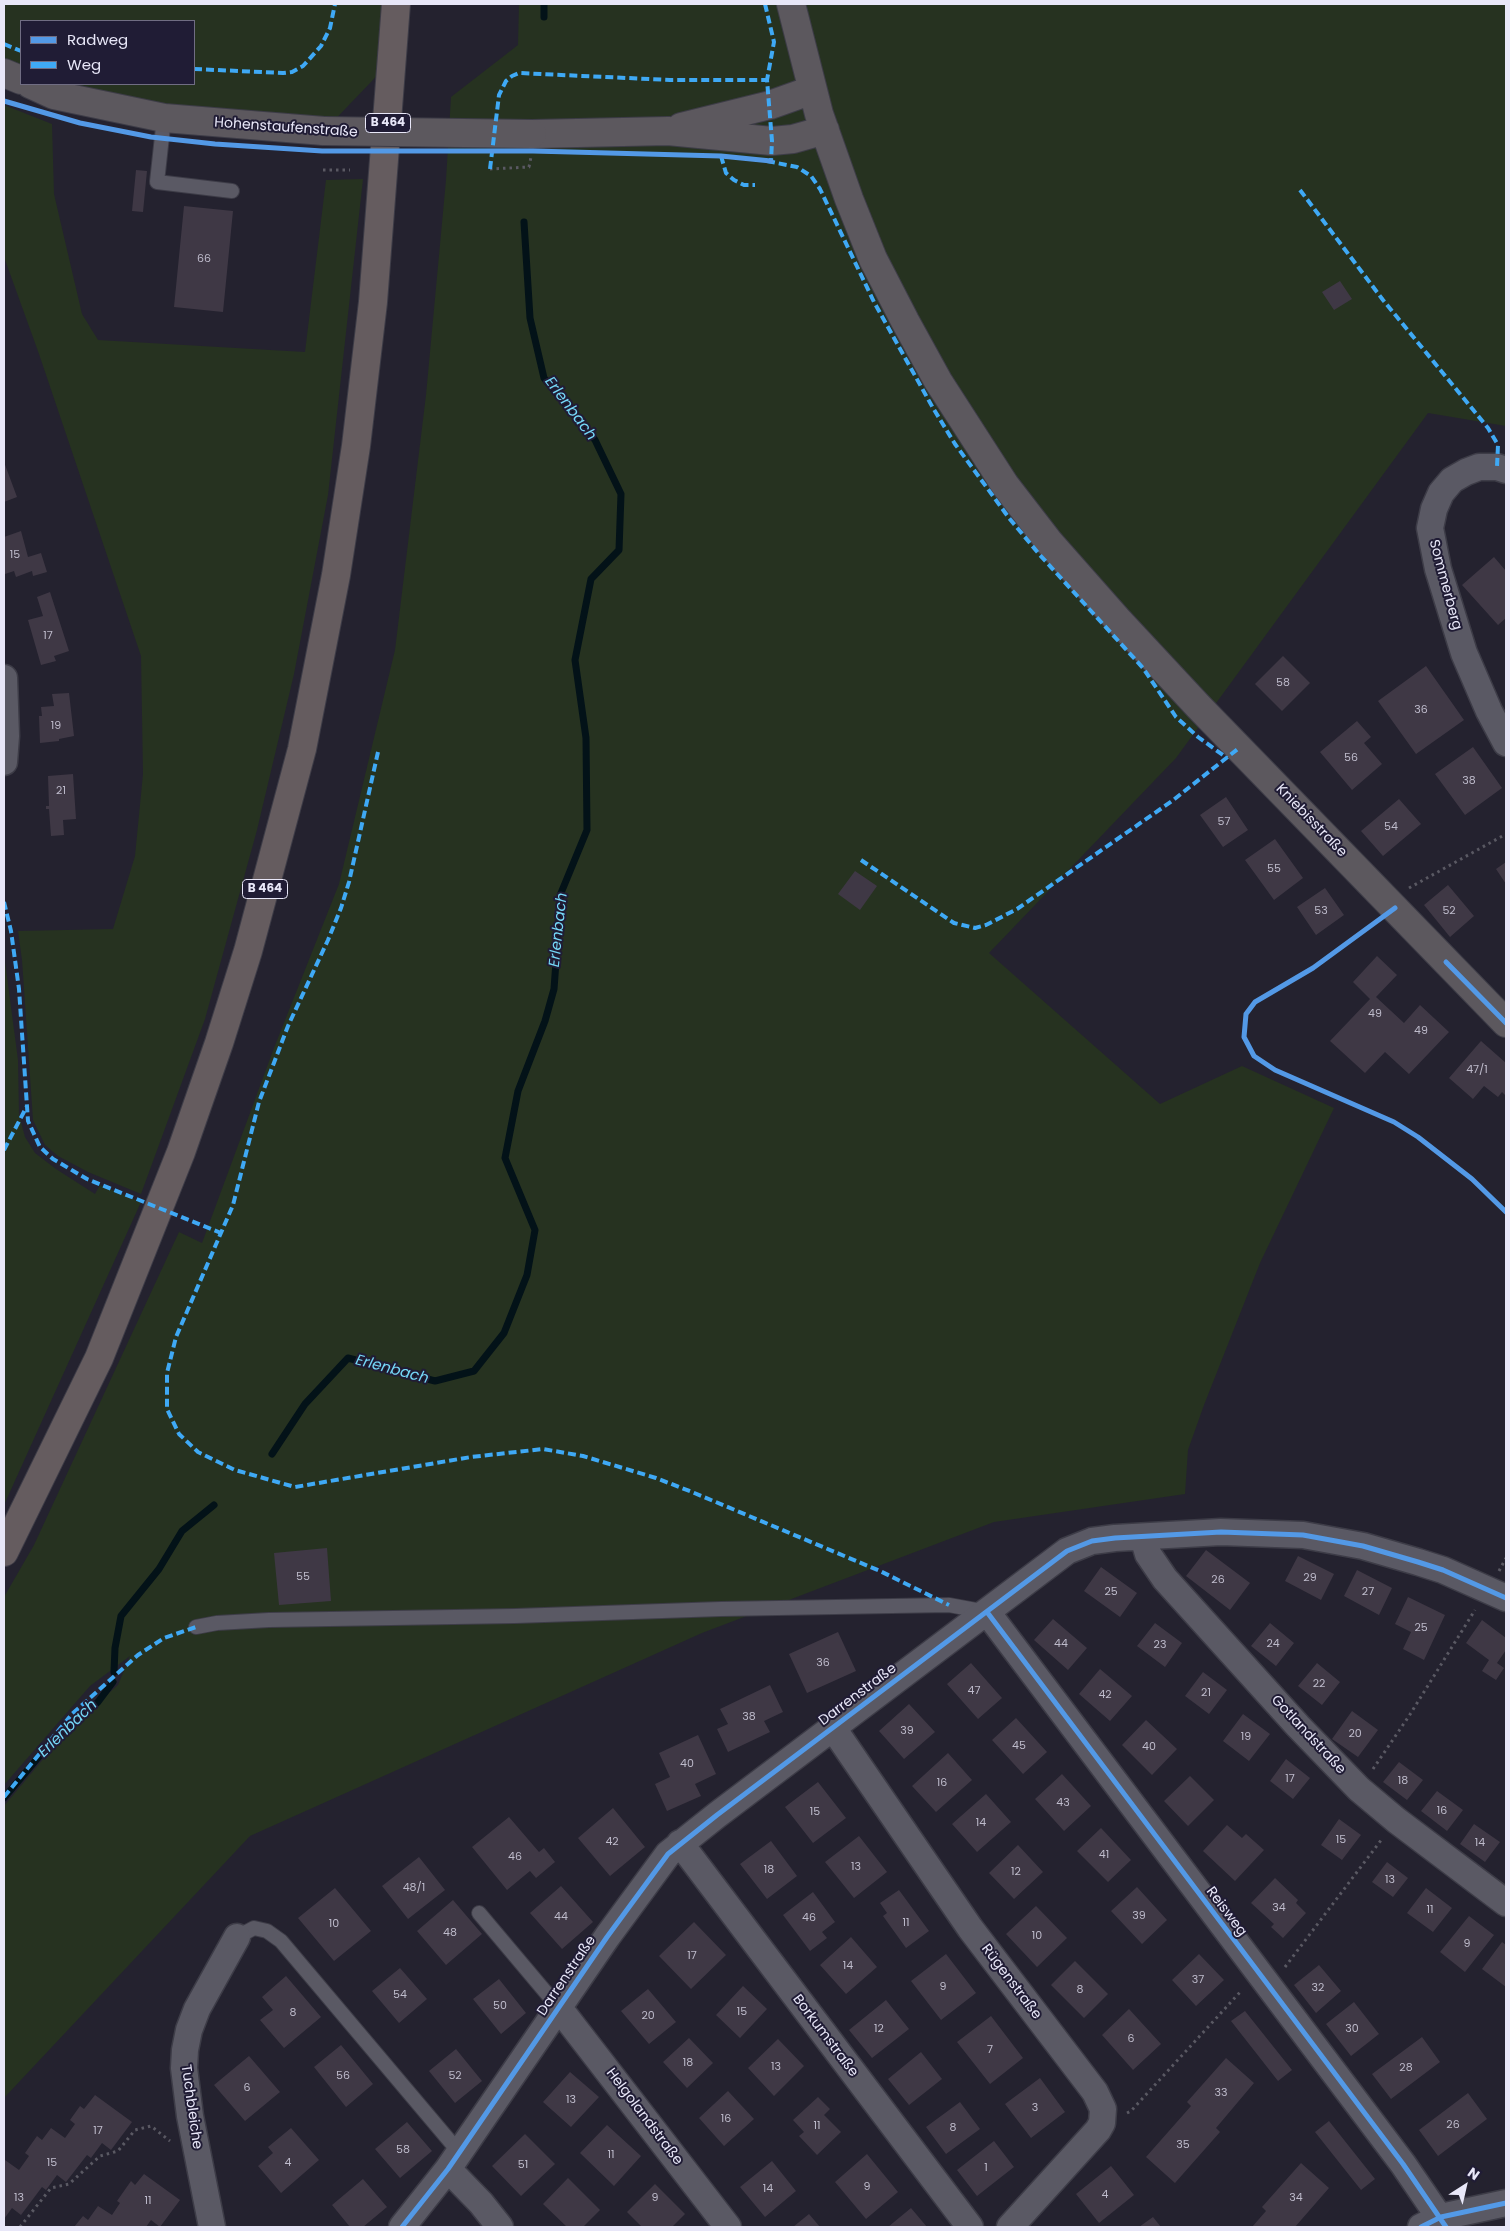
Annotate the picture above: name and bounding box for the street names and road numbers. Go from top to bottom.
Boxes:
road number: B 464 [366,114,410,132]
street label: Hohenstaufenstraße [214,115,358,141]
street label: Sommerberg [1425,538,1465,632]
street label: Kniebisstraße [1272,781,1350,861]
road number: B 464 [242,880,288,899]
street label: Darrenstraße [816,1660,900,1730]
street label: Gotlandstraße [1267,1692,1349,1778]
street label: Reisweg [1202,1884,1250,1940]
street label: Darrenstraße [534,1933,600,2019]
street label: Rügenstraße [977,1941,1045,2023]
street label: Borkumstraße [789,1992,861,2080]
street label: Tuchbleiche [177,2064,205,2150]
street label: Helgolandstraße [602,2065,686,2169]

